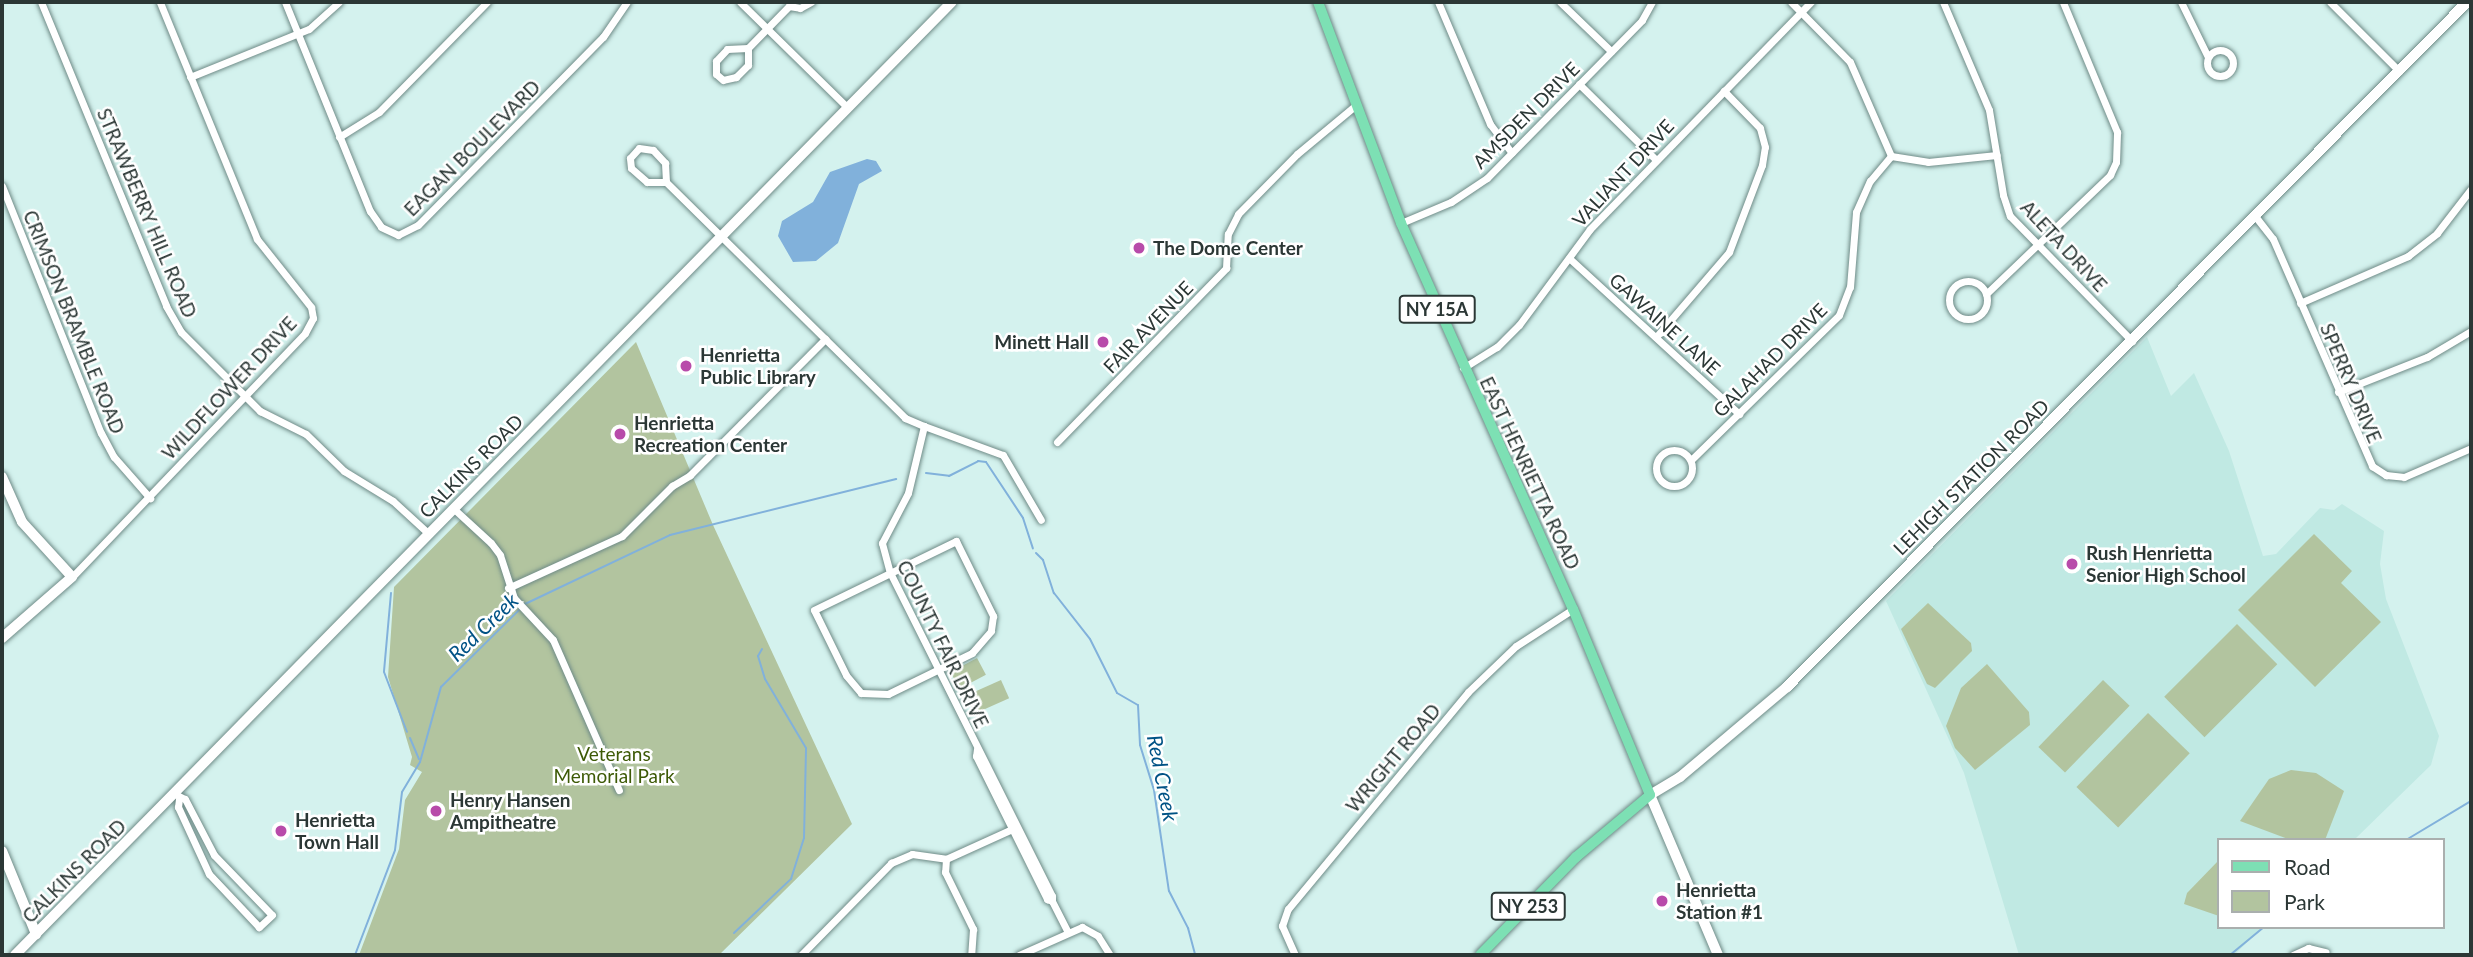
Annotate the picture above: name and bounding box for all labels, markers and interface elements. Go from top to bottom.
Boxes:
street label: AMSDEN DRIVE [1468,57,1584,173]
street label: EAGAN BOULEVARD [399,75,545,221]
street label: STRAWBERRY HILL ROAD [92,104,202,322]
street label: VALIANT DRIVE [1567,114,1679,232]
street label: ALETA DRIVE [2016,196,2112,296]
street label: CRIMSON BRAMBLE ROAD [19,207,129,437]
place label: The Dome Center [1153,237,1303,259]
marker: The Dome Center [1131,240,1147,256]
street label: GAWAINE LANE [1605,268,1725,380]
street label: FAIR AVENUE [1098,276,1198,378]
road number: NY 15A [1397,295,1477,324]
street label: GALAHAD DRIVE [1708,298,1832,422]
street label: WILDFLOWER DRIVE [157,312,301,464]
street label: SPERRY DRIVE [2315,320,2387,446]
place label: Minett Hall [994,331,1089,353]
marker: Minett Hall [1095,334,1111,350]
place label: Henrietta Public Library [700,344,816,388]
marker: Henrietta Public Library [678,358,694,374]
street label: EAST HENRIETTA ROAD [1475,372,1585,574]
street label: LEHIGH STATION ROAD [1888,394,2054,560]
street label: CALKINS ROAD [415,410,527,522]
place label: Henrietta Recreation Center [634,412,787,456]
marker: Henrietta Recreation Center [612,426,628,442]
place label: Rush Henrietta Senior High School [2086,542,2246,586]
street label: COUNTY FAIR DRIVE [892,556,994,732]
marker: Rush Henrietta Senior High School [2064,556,2080,572]
water label: Red Creek [443,588,523,666]
street label: WRIGHT ROAD [1341,699,1445,817]
water label: Red Creek [1142,733,1184,823]
park label: Veterans Memorial Park [553,743,675,787]
place label: Henry Hansen Ampitheatre [450,789,571,833]
marker: Henry Hansen Ampitheatre [428,803,444,819]
place label: Henrietta Town Hall [295,809,379,853]
street label: CALKINS ROAD [18,815,130,927]
marker: Henrietta Town Hall [273,823,289,839]
legend [2218,838,2445,929]
text: Road [2284,854,2331,879]
place label: Henrietta Station #1 [1676,879,1763,923]
text: Park [2284,889,2325,914]
road number: NY 253 [1490,891,1566,920]
marker: Henrietta Station #1 [1654,893,1670,909]

